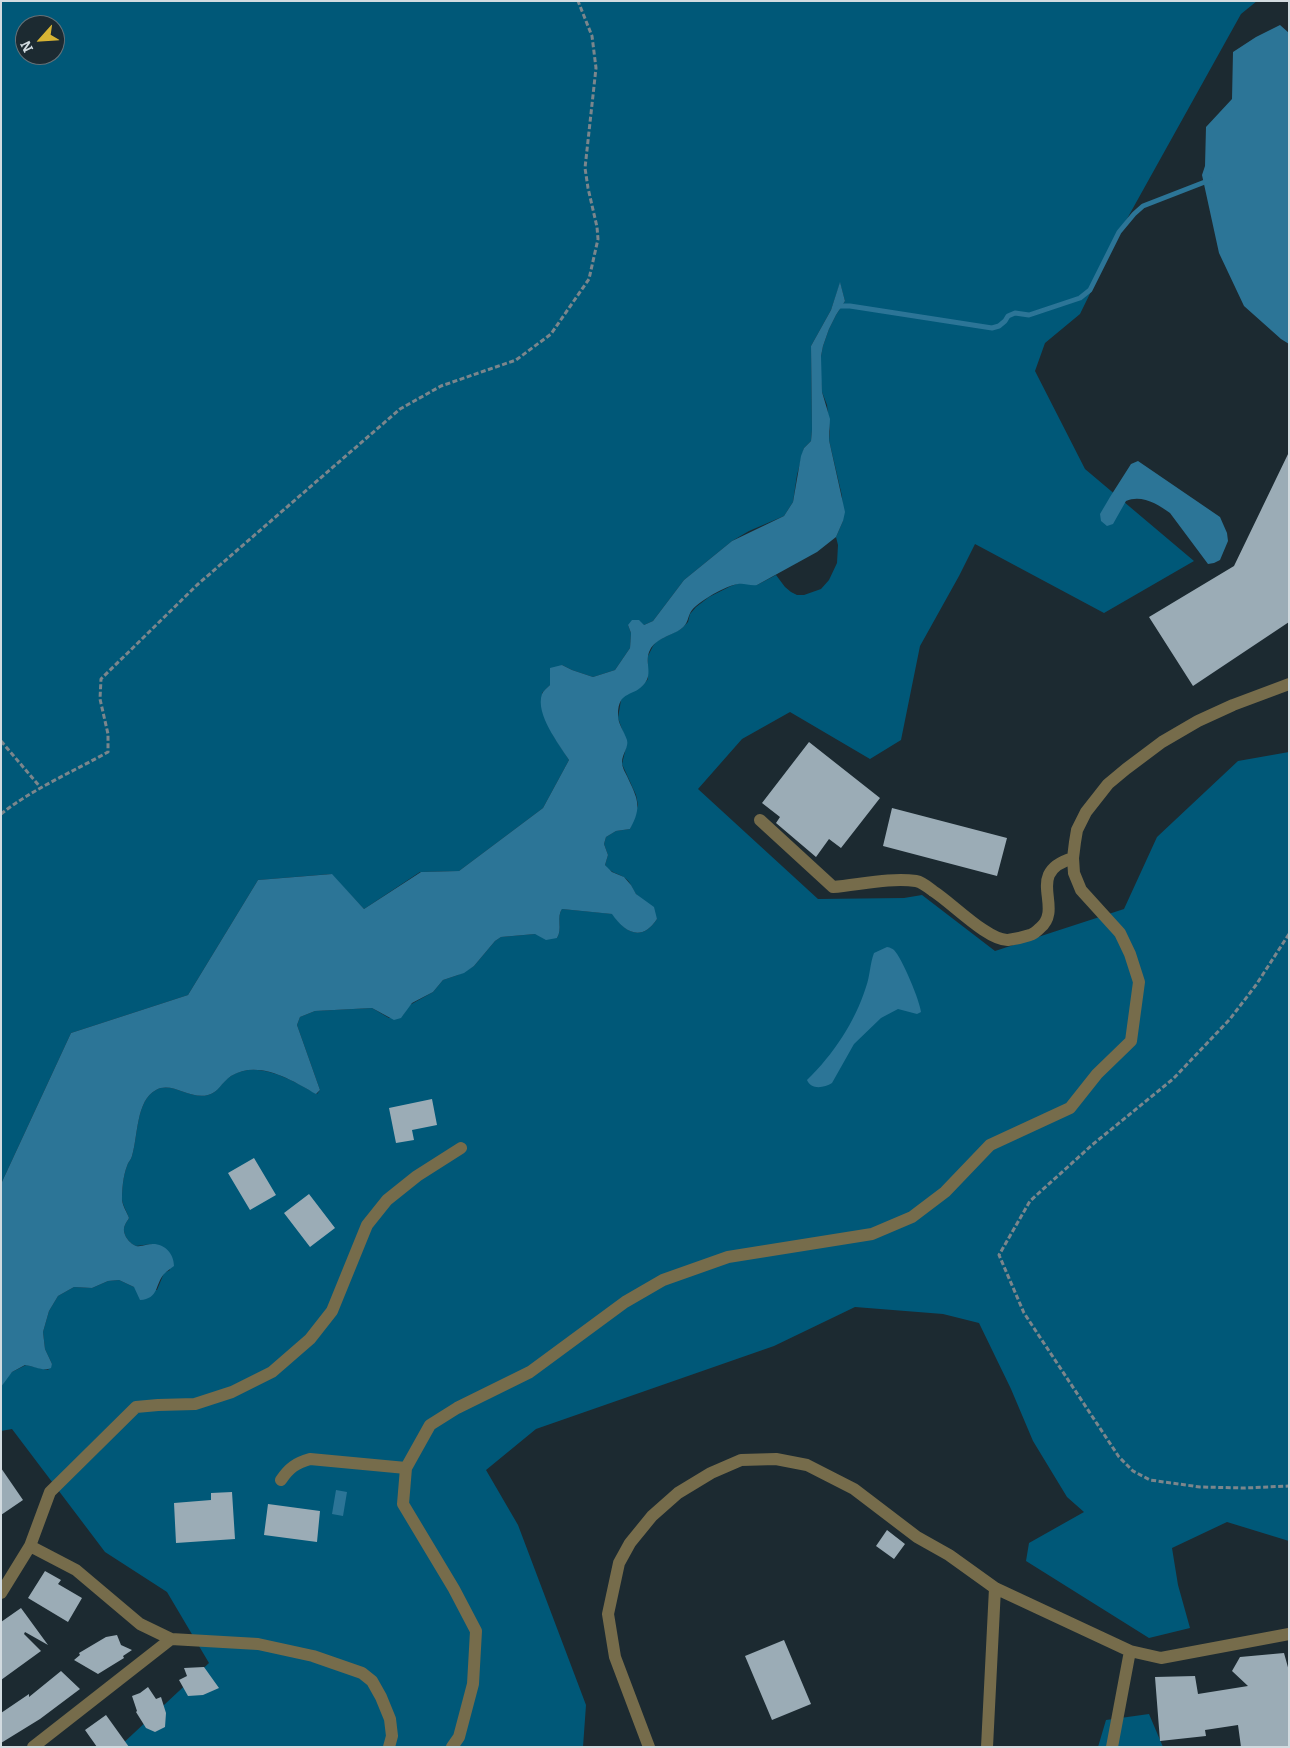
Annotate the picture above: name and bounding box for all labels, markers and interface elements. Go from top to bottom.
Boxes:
north arrow [15,15,65,65]
text: N [17,38,37,55]

